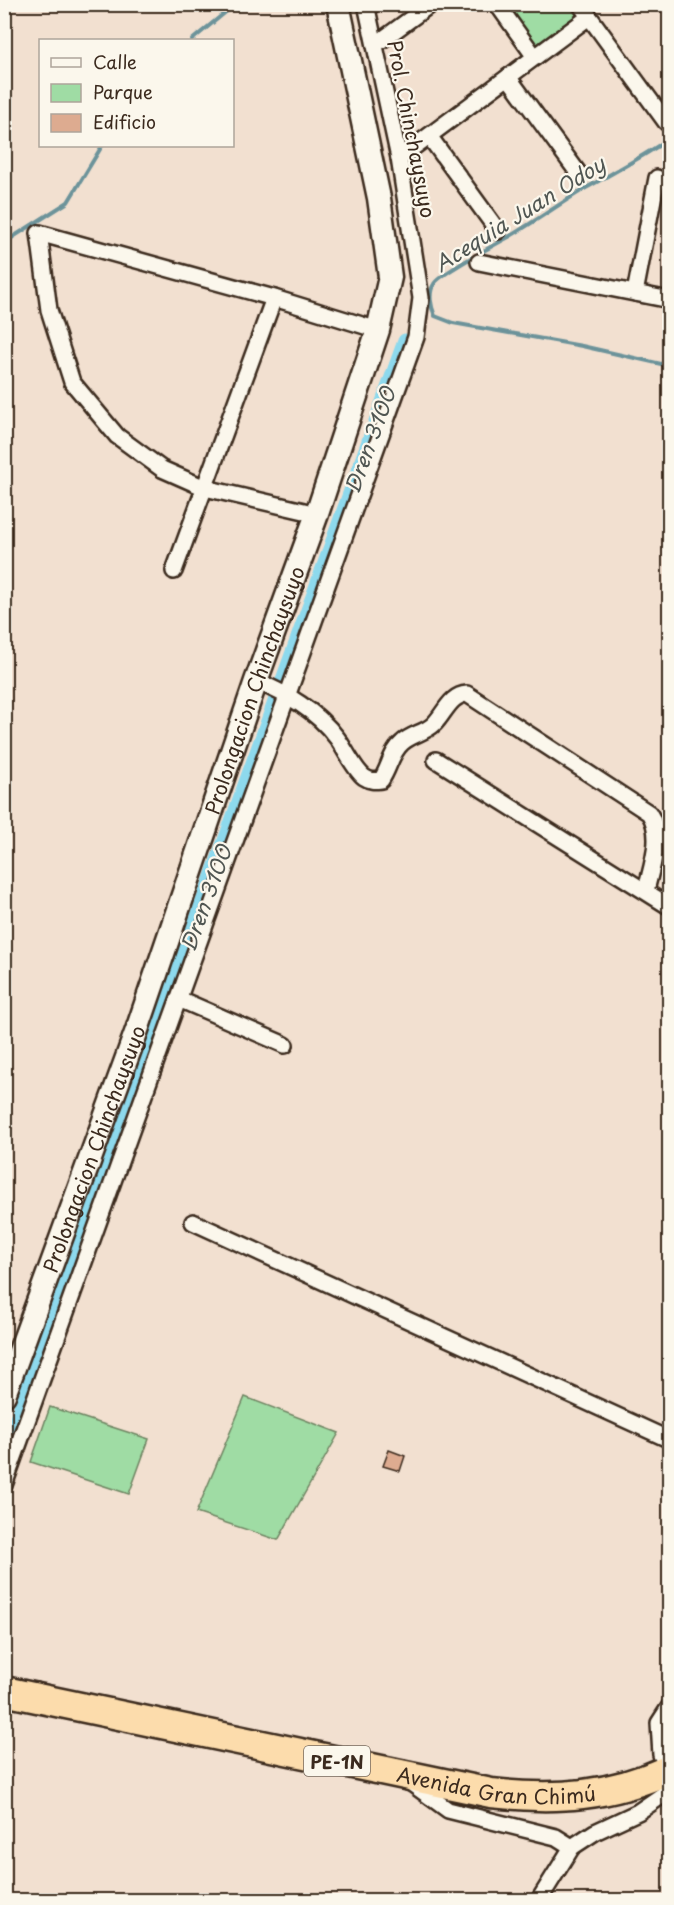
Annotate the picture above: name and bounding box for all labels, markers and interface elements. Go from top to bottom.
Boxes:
street label: Prol. Chinchaysuyo [380,37,444,221]
legend [39,39,234,147]
text: Calle [93,48,137,75]
text: Parque [93,78,153,105]
text: Edificio [93,108,156,135]
water label: Acequia Juan Odoy [427,147,612,279]
water label: Dren 3100 [335,381,404,498]
street label: Prolongacion Chinchaysuyo [197,562,312,818]
water label: Dren 3100 [171,839,240,956]
street label: Prolongacion Chinchaysuyo [35,1021,153,1277]
road number: PE-1N [304,1746,370,1776]
street label: Avenida Gran Chimú [394,1759,597,1811]

